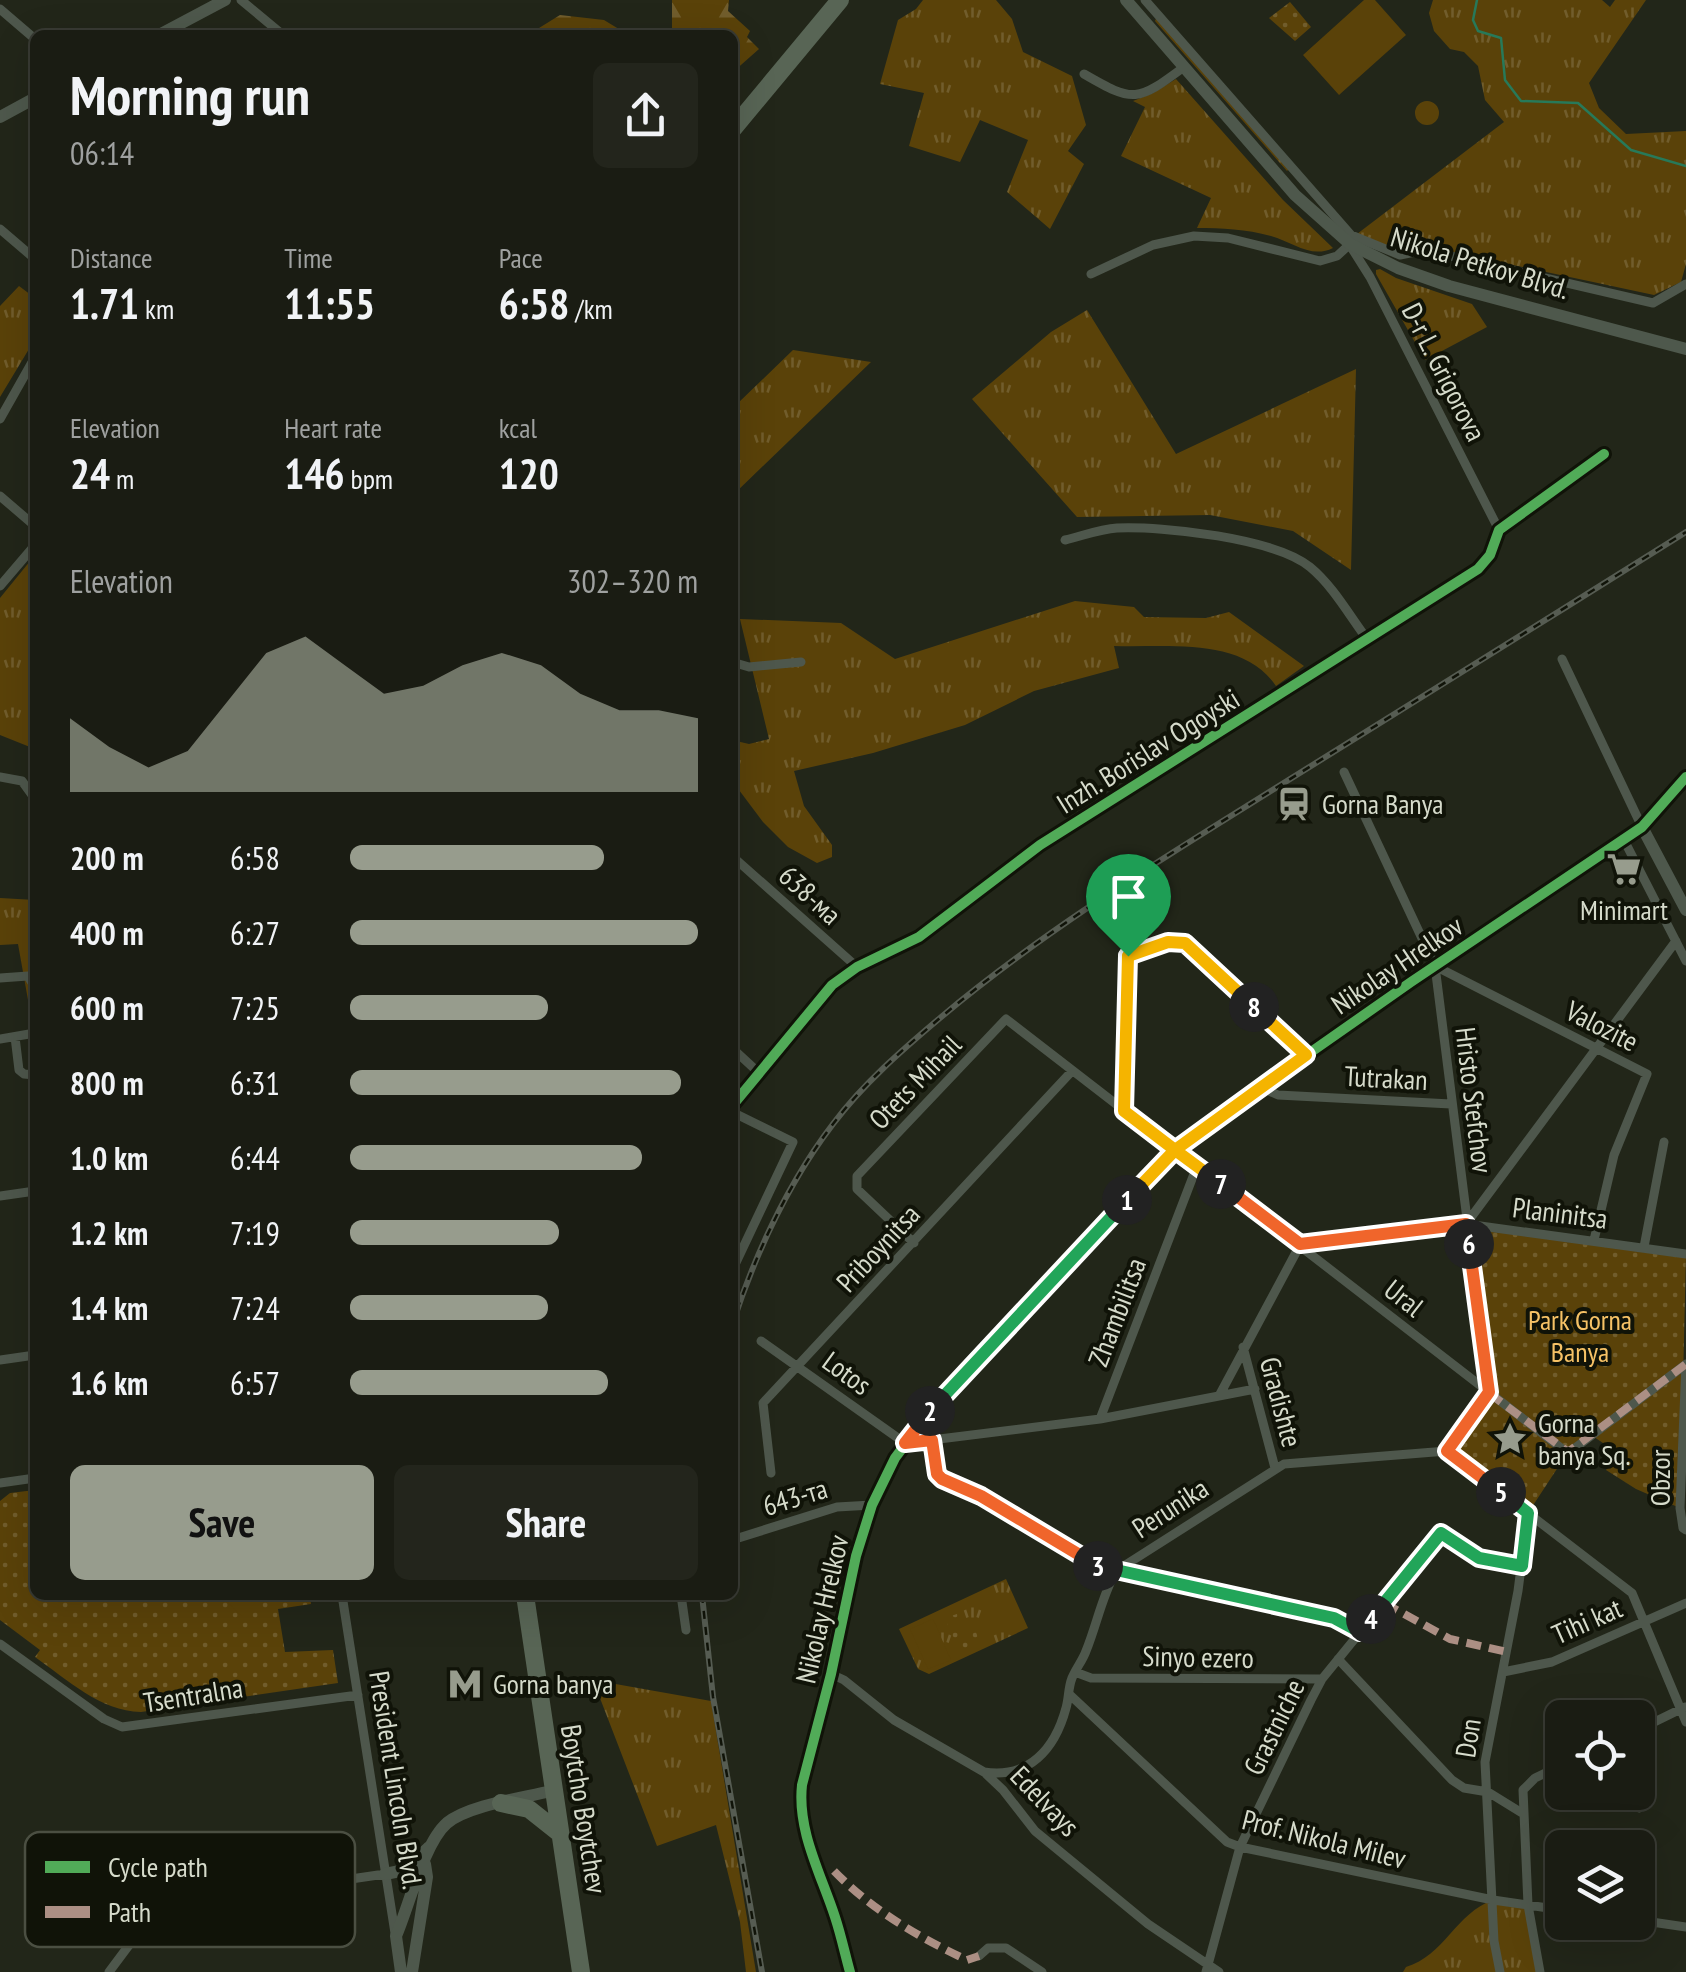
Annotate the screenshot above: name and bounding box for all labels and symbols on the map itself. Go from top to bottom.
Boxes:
street label: Nikola Petkov Blvd. [1386,218,1574,307]
street label: D-r L. Grigorova [1394,296,1495,447]
street label: Inzh. Borislav Ogoyski [1049,680,1246,822]
station icon: Gorna Banya [1275,785,1313,823]
place label: Gorna Banya [1322,785,1443,822]
supermarket icon: Minimart [1605,850,1643,888]
pin [1086,854,1171,957]
street label: 638-ма [771,857,849,932]
place label: Minimart [1580,891,1668,928]
street label: Nikolay Hrelkov [1324,907,1470,1022]
pin: 8 [1229,982,1279,1032]
street label: Valozite [1559,991,1645,1059]
street label: Hristo Stefchov [1447,1025,1502,1175]
street label: Otets Mihail [861,1026,969,1137]
street label: Tutrakan [1344,1057,1429,1098]
pin: 7 [1196,1159,1246,1209]
pin: 1 [1102,1175,1152,1225]
street label: Planinitsa [1510,1188,1610,1237]
street label: Priboynitsa [828,1196,928,1299]
pin: 6 [1444,1219,1494,1269]
street label: Zhambilitsa [1079,1252,1154,1371]
street label: Ural [1377,1271,1432,1325]
park label: Park Gorna Banya [1528,1301,1632,1370]
street label: Lotos [816,1342,879,1403]
street label: Gradishte [1252,1353,1311,1451]
pin: 2 [905,1386,955,1436]
place label: Gorna banya Sq. [1538,1404,1630,1473]
place icon: Gorna banya Sq. [1491,1420,1529,1458]
street label: Obzor [1641,1449,1678,1506]
pin: 5 [1476,1467,1526,1517]
street label: 643-та [758,1469,832,1524]
street label: Perunika [1125,1469,1215,1546]
street label: Nikolay Hrelkov [786,1531,857,1687]
pin: 3 [1073,1541,1123,1591]
street label: Tihi kat [1546,1589,1628,1652]
pin: 4 [1346,1594,1396,1644]
street label: Sinyo ezero [1142,1637,1254,1676]
metro station icon: Gorna banya [446,1665,484,1703]
place label: Gorna banya [493,1665,613,1702]
street label: Tsentralna [141,1668,245,1721]
street label: President Lincoln Blvd. [361,1668,432,1892]
street label: Grastniche [1235,1673,1313,1781]
street label: Don [1446,1716,1489,1760]
street label: Boytcho Boytchev [553,1722,616,1896]
street label: Edelvays [1003,1757,1088,1844]
street label: Prof. Nikola Milev [1238,1800,1410,1877]
legend [25,1832,355,1947]
text: Cycle path [108,1848,208,1885]
text: Path [108,1893,151,1930]

